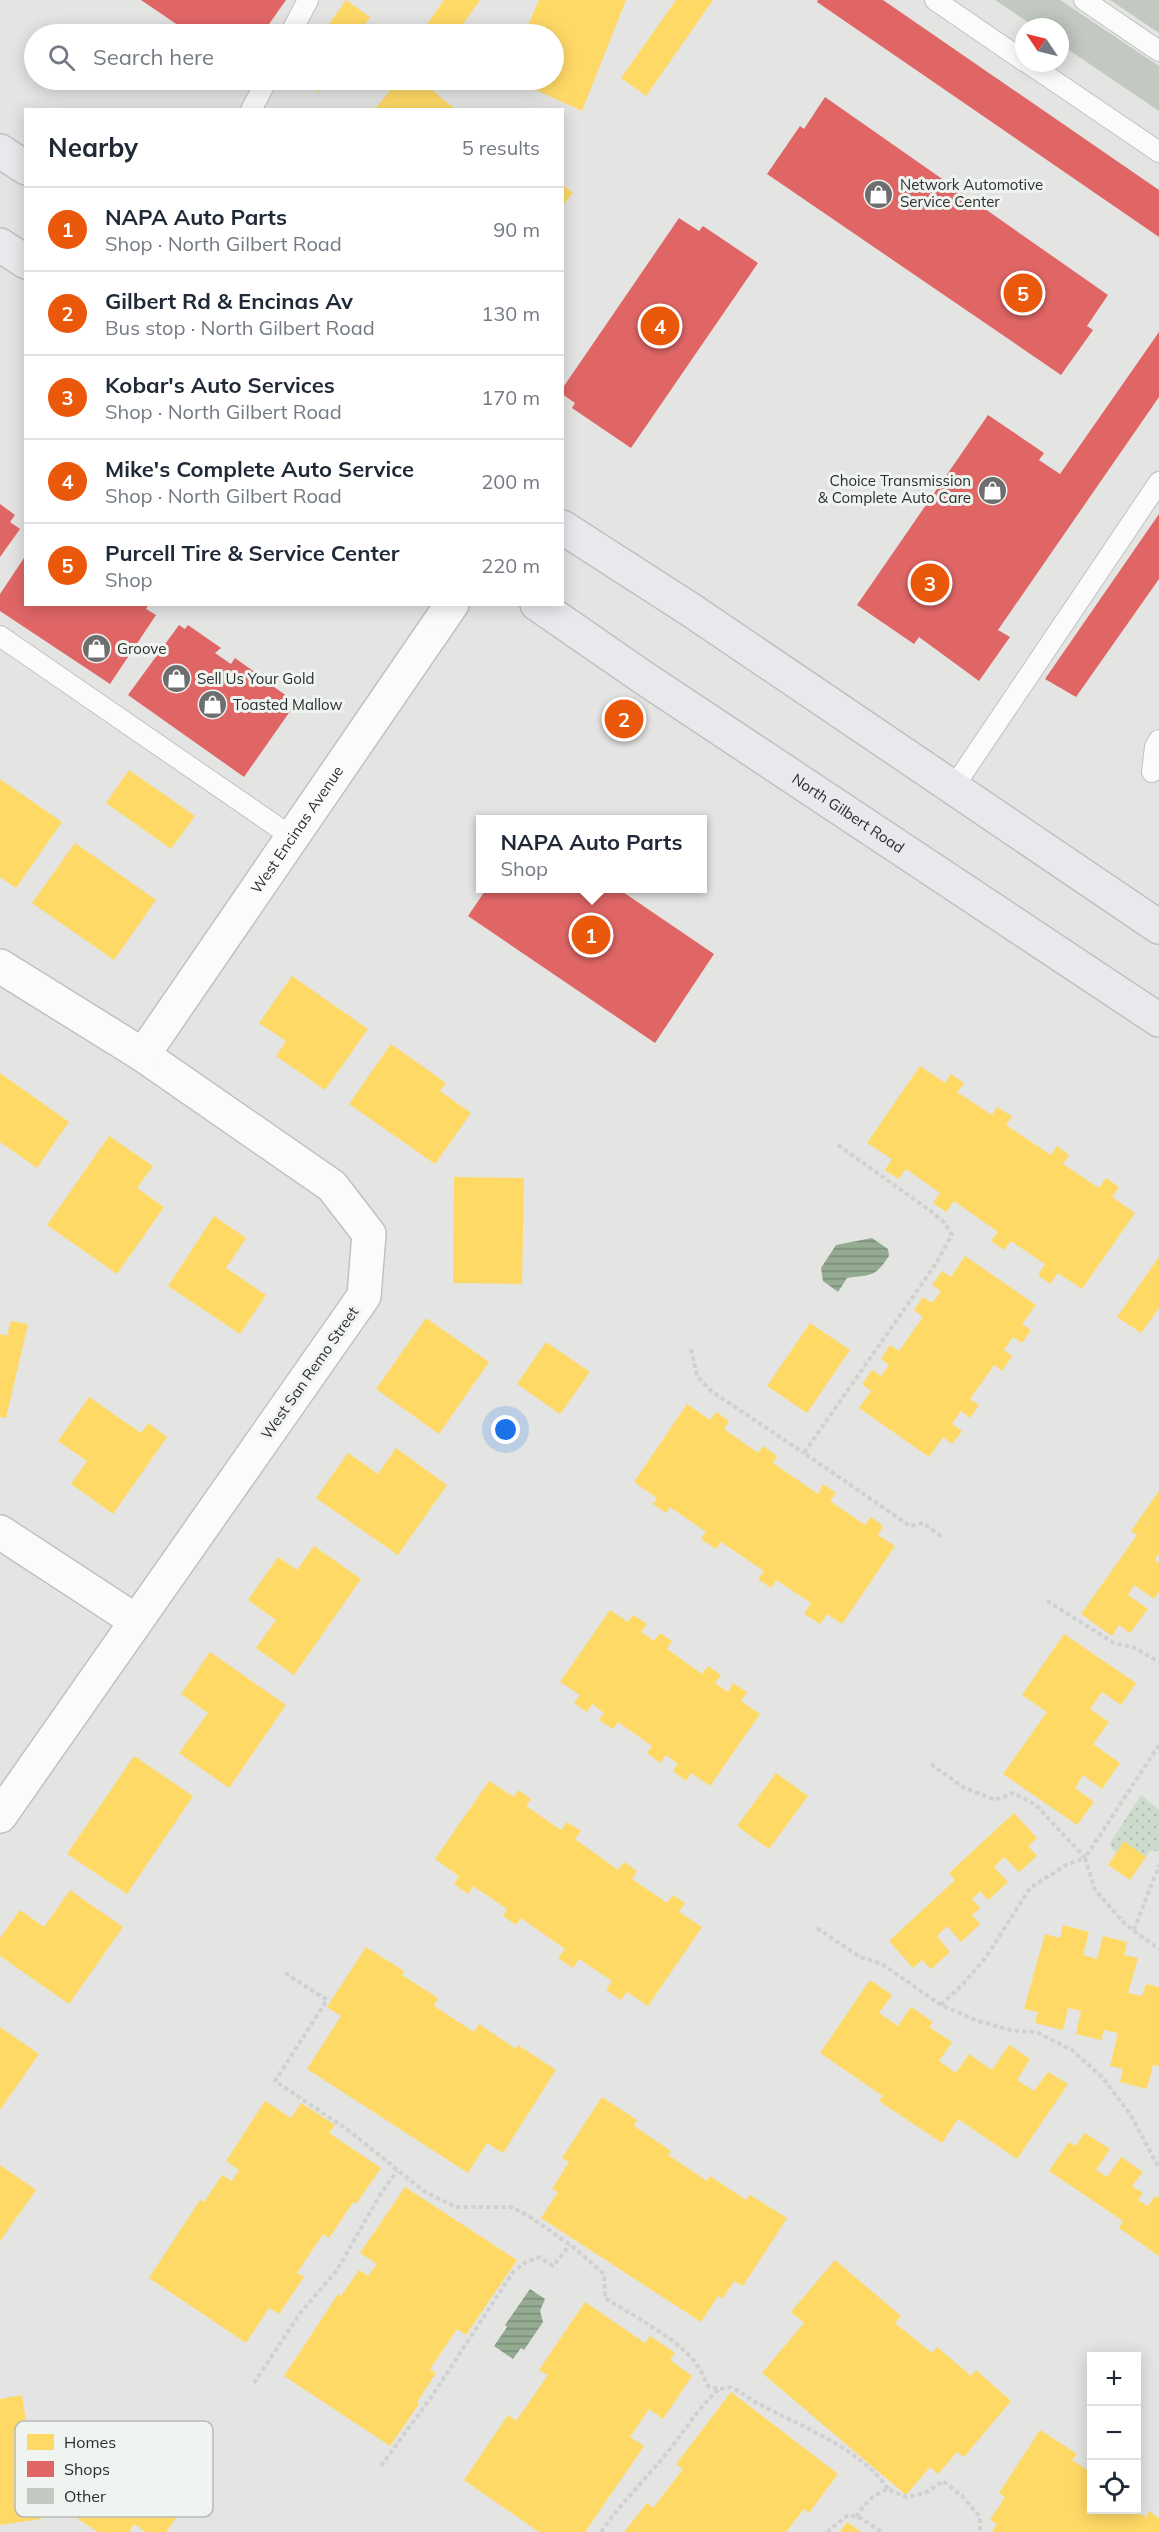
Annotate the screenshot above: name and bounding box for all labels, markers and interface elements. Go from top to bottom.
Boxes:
north arrow [1015,18,1069,72]
search box [24,24,564,90]
icon: search [45,41,78,74]
text: Search here [93,43,214,71]
text: Nearby [48,131,138,164]
text: 5 results [462,135,540,160]
place label: Network Automotive Service Center [900,175,1043,211]
shop icon: Network Automotive Service Center [863,178,895,210]
text: NAPA Auto Parts [105,203,287,231]
text: 1 [62,217,74,242]
text: 90 m [493,217,540,242]
text: Shop · North Gilbert Road [105,231,342,256]
pin: 5 [1004,270,1042,316]
text: Gilbert Rd & Encinas Av [105,287,353,315]
text: 2 [62,301,74,326]
text: 130 m [481,301,540,326]
pin: 4 [640,304,680,348]
text: Bus stop · North Gilbert Road [105,315,375,340]
text: Kobar's Auto Services [105,371,335,399]
text: 3 [62,385,74,410]
text: 170 m [481,385,540,410]
text: Shop · North Gilbert Road [105,399,342,424]
text: Mike's Complete Auto Service [105,455,414,483]
text: 4 [62,469,74,494]
text: 200 m [481,469,540,494]
place label: Choice Transmission & Complete Auto Care [818,471,971,507]
shop icon: Choice Transmission & Complete Auto Care [976,474,1008,506]
text: Shop · North Gilbert Road [105,483,342,508]
text: Purcell Tire & Service Center [105,539,399,567]
text: 5 [62,553,74,578]
text: 220 m [481,553,540,578]
pin: 3 [910,560,950,606]
text: Shop [105,567,153,592]
shop icon: Groove [80,633,112,665]
place label: Groove [117,639,166,658]
shop icon: Sell Us Your Gold [160,663,192,695]
place label: Sell Us Your Gold [197,669,314,688]
shop icon: Toasted Mallow [196,689,228,721]
place label: Toasted Mallow [233,695,343,714]
pin: 2 [604,696,644,742]
street label: West Encinas Avenue [246,762,347,897]
street label: North Gilbert Road [789,769,908,857]
popup [476,815,707,893]
text: NAPA Auto Parts [501,828,683,856]
text: Shop [501,856,548,881]
pin: 1 [572,912,610,958]
street label: West San Remo Street [257,1303,362,1442]
your location [491,1415,520,1444]
map controls [1087,2352,1141,2514]
button: + [1087,2352,1141,2406]
button: − [1087,2406,1141,2460]
legend [15,2421,213,2517]
text: Homes [64,2432,116,2452]
text: Shops [64,2459,110,2479]
button: locate [1087,2460,1141,2514]
text: Other [64,2486,106,2506]

